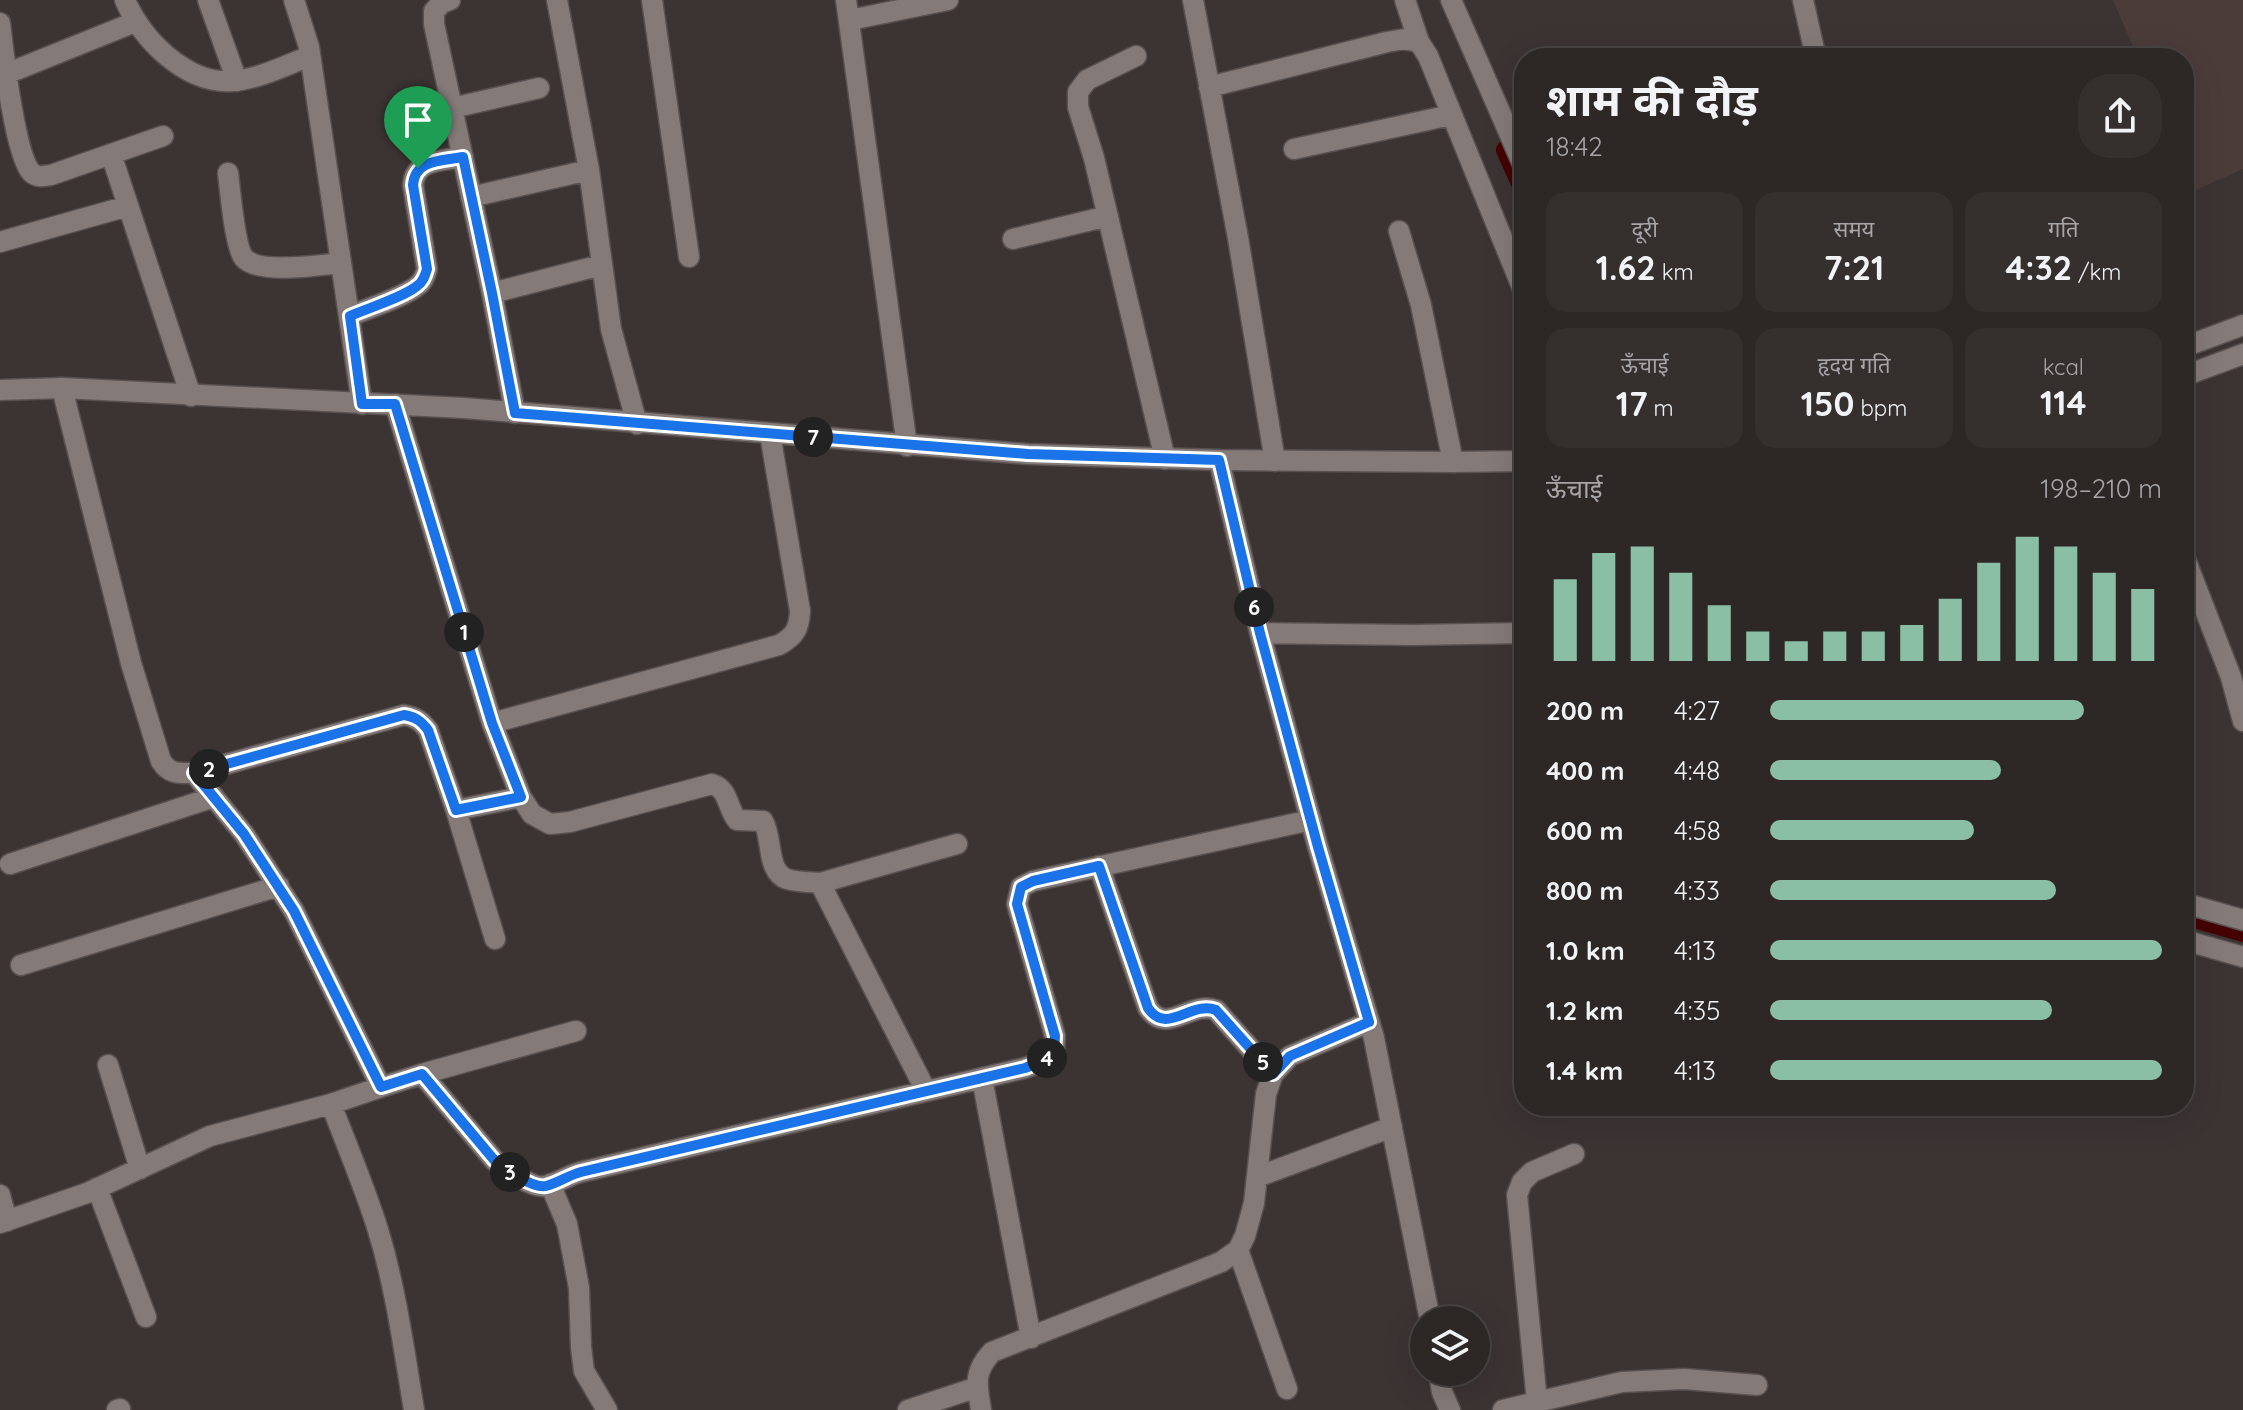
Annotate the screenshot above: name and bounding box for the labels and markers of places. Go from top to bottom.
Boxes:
pin [384,86,452,168]
pin: 7 [793,417,833,457]
pin: 6 [1234,587,1274,627]
pin: 1 [444,612,484,652]
pin: 2 [189,749,229,789]
pin: 4 [1027,1038,1067,1078]
pin: 5 [1243,1042,1283,1082]
pin: 3 [490,1152,530,1192]

